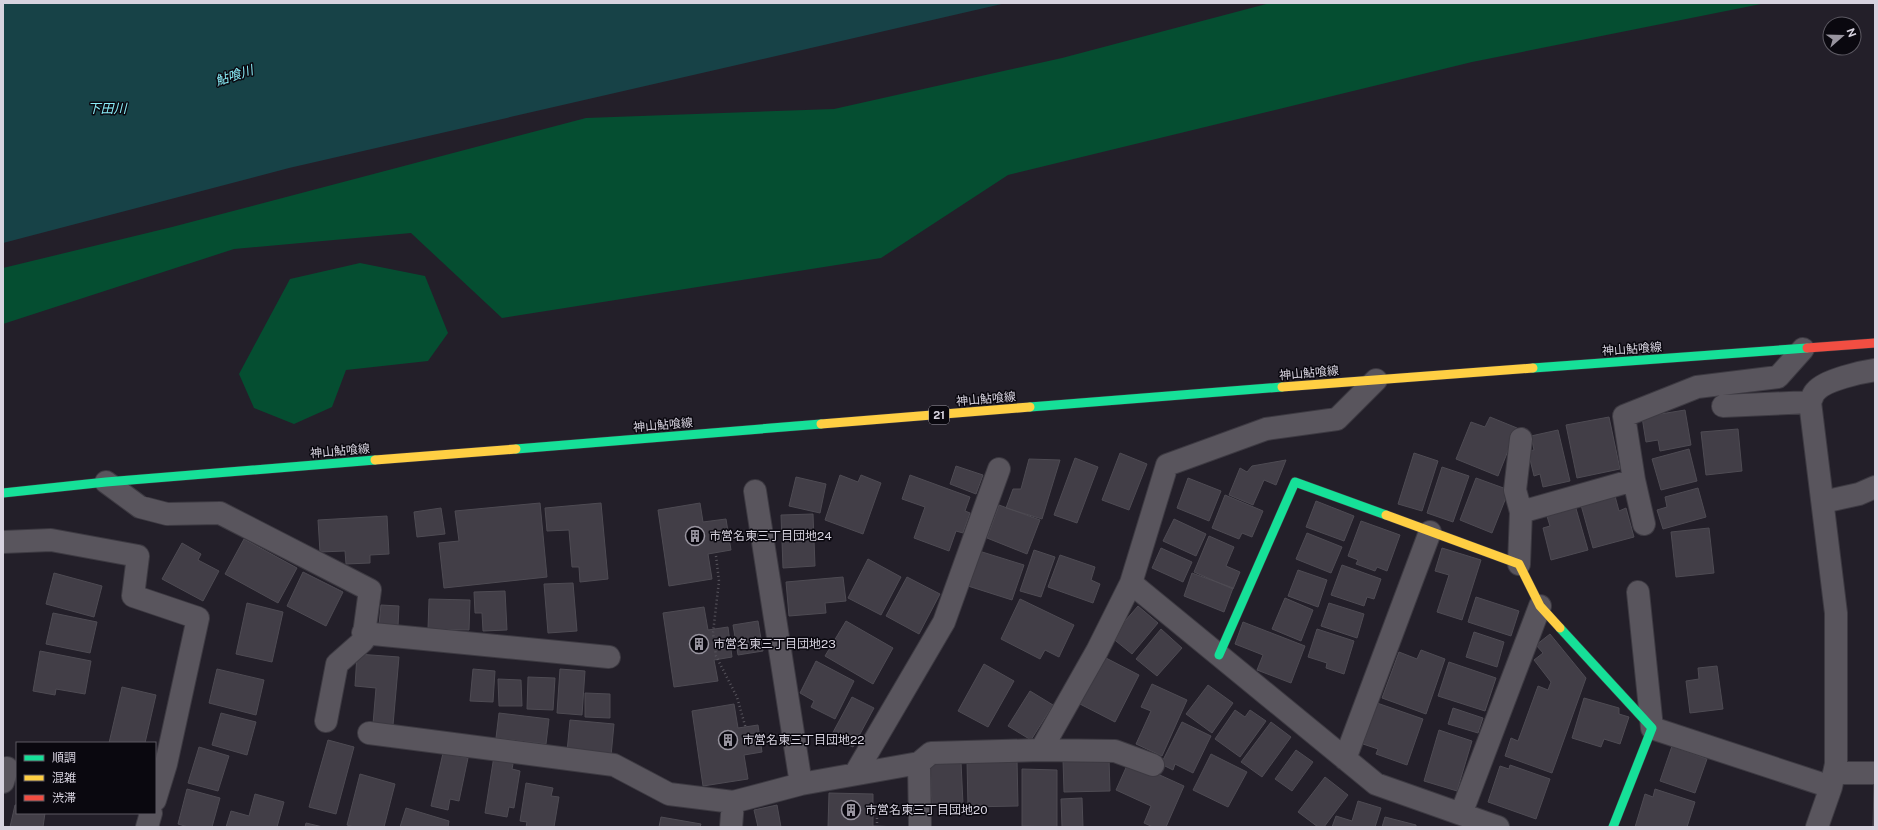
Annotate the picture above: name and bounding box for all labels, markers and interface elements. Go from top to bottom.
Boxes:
north arrow [1822,16,1862,56]
text: N [1844,26,1859,39]
water label: 鮎喰川 [213,62,257,89]
water label: 下田川 [87,101,128,116]
street label: 神山鮎喰線 [1602,340,1662,358]
street label: 神山鮎喰線 [1278,363,1340,383]
street label: 神山鮎喰線 [955,389,1017,409]
road number: 21 [929,406,949,424]
street label: 神山鮎喰線 [632,415,694,435]
street label: 神山鮎喰線 [309,441,371,461]
building icon: 市営名東三丁目団地24 [684,525,706,547]
place label: 市営名東三丁目団地24 [709,529,832,543]
building icon: 市営名東三丁目団地23 [688,633,710,655]
place label: 市営名東三丁目団地23 [713,637,836,651]
building icon: 市営名東三丁目団地22 [717,729,739,751]
place label: 市営名東三丁目団地22 [742,733,864,747]
legend [16,742,156,814]
text: 順調 [52,751,76,765]
text: 混雑 [52,771,76,785]
text: 渋滞 [52,791,76,805]
building icon: 市営名東三丁目団地20 [840,799,862,821]
place label: 市営名東三丁目団地20 [865,803,988,817]

